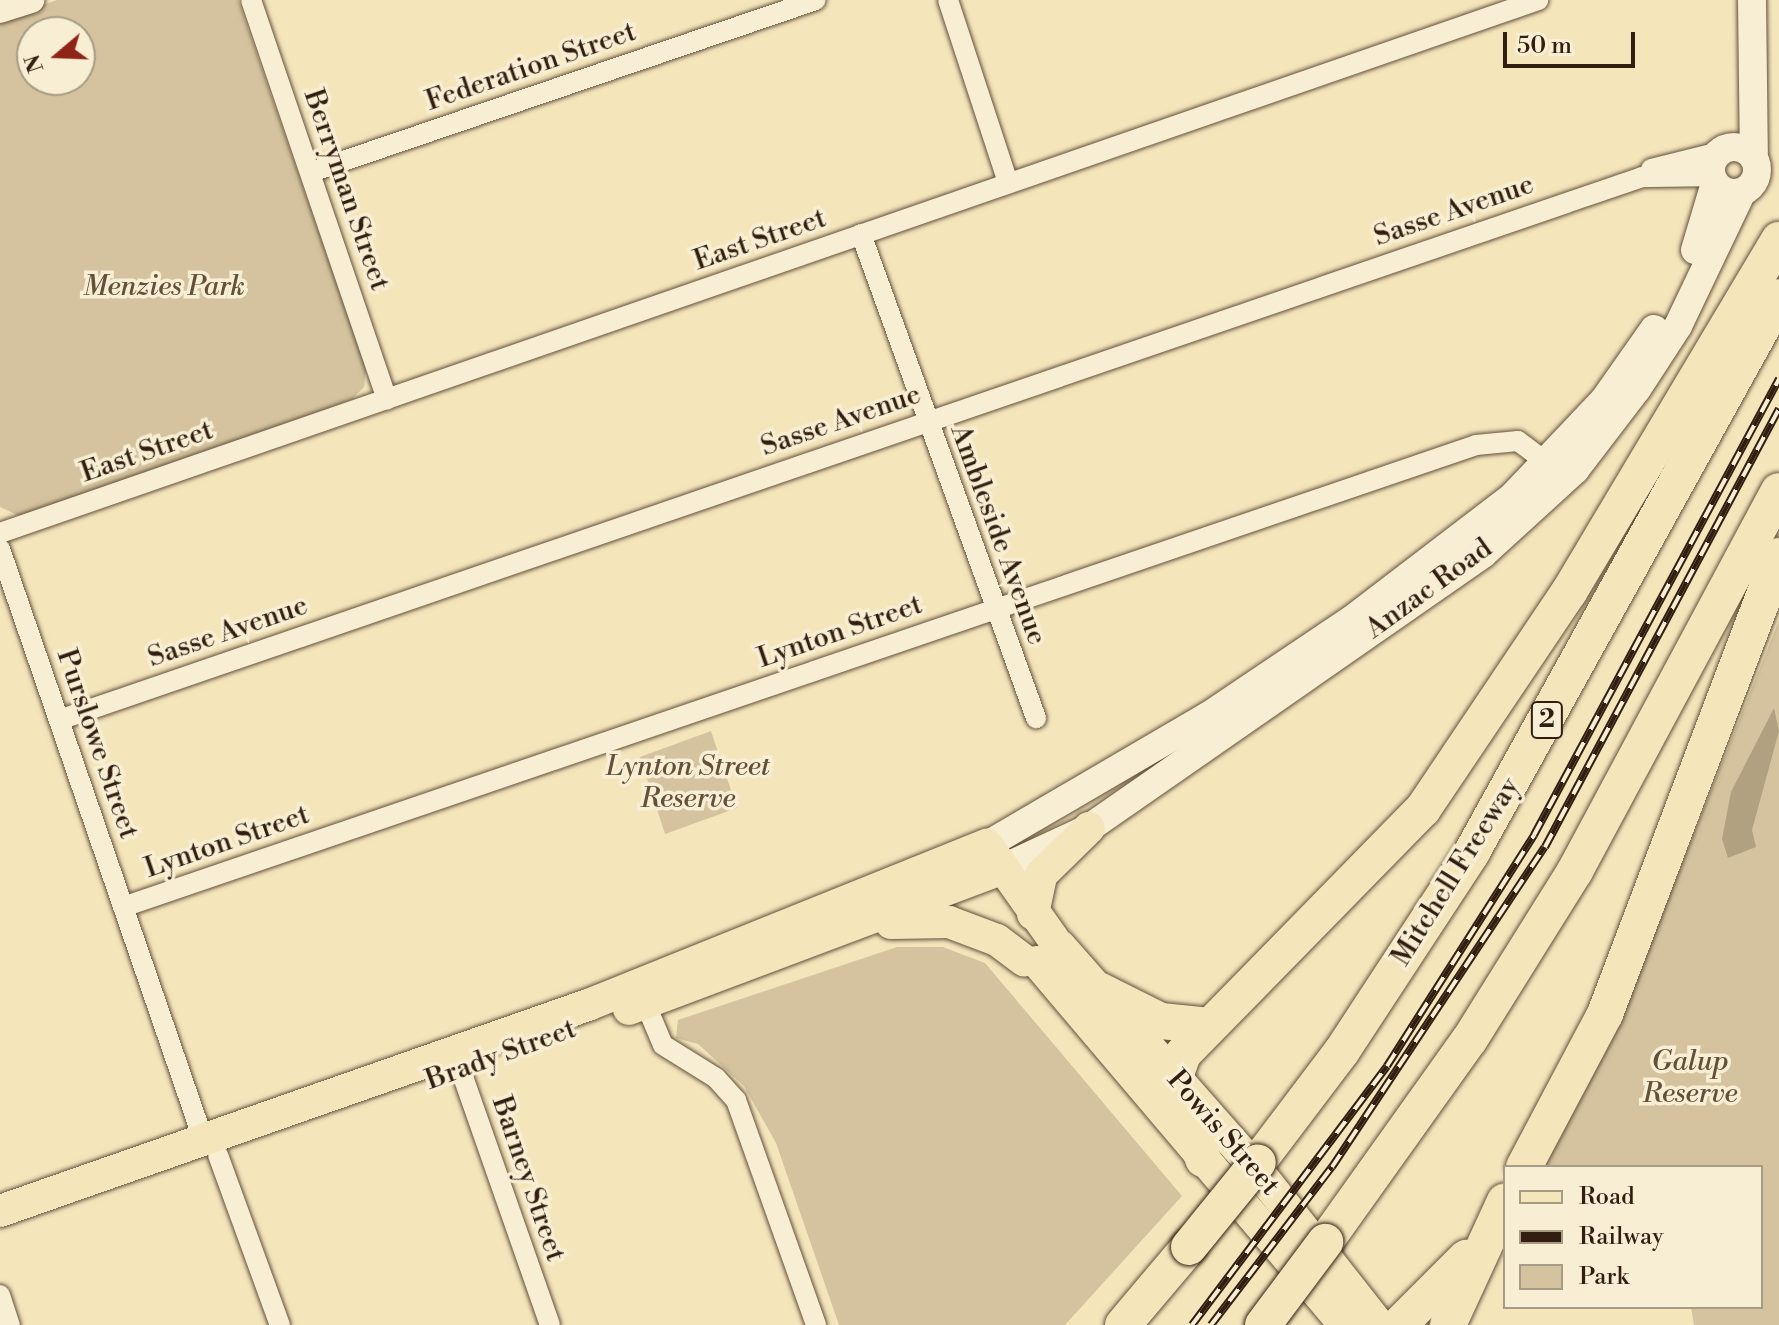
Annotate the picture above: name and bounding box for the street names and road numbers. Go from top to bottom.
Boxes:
street label: Federation Street [421,15,641,119]
street label: Berryman Street [296,85,396,295]
street label: Sasse Avenue [1370,168,1538,254]
street label: East Street [689,202,831,278]
street label: Sasse Avenue [757,378,925,464]
street label: East Street [76,414,218,490]
street label: Ambleside Avenue [943,420,1053,650]
street label: Anzac Road [1359,532,1499,646]
street label: Lynton Street [753,588,927,676]
street label: Sasse Avenue [144,589,312,675]
street label: Purslowe Street [49,645,145,843]
road number: 2 [1529,698,1565,742]
street label: Mitchell Freeway [1385,772,1527,972]
street label: Lynton Street [140,798,314,886]
street label: Brady Street [421,1012,581,1098]
street label: Powis Street [1159,1063,1287,1203]
street label: Barney Street [484,1092,572,1266]

